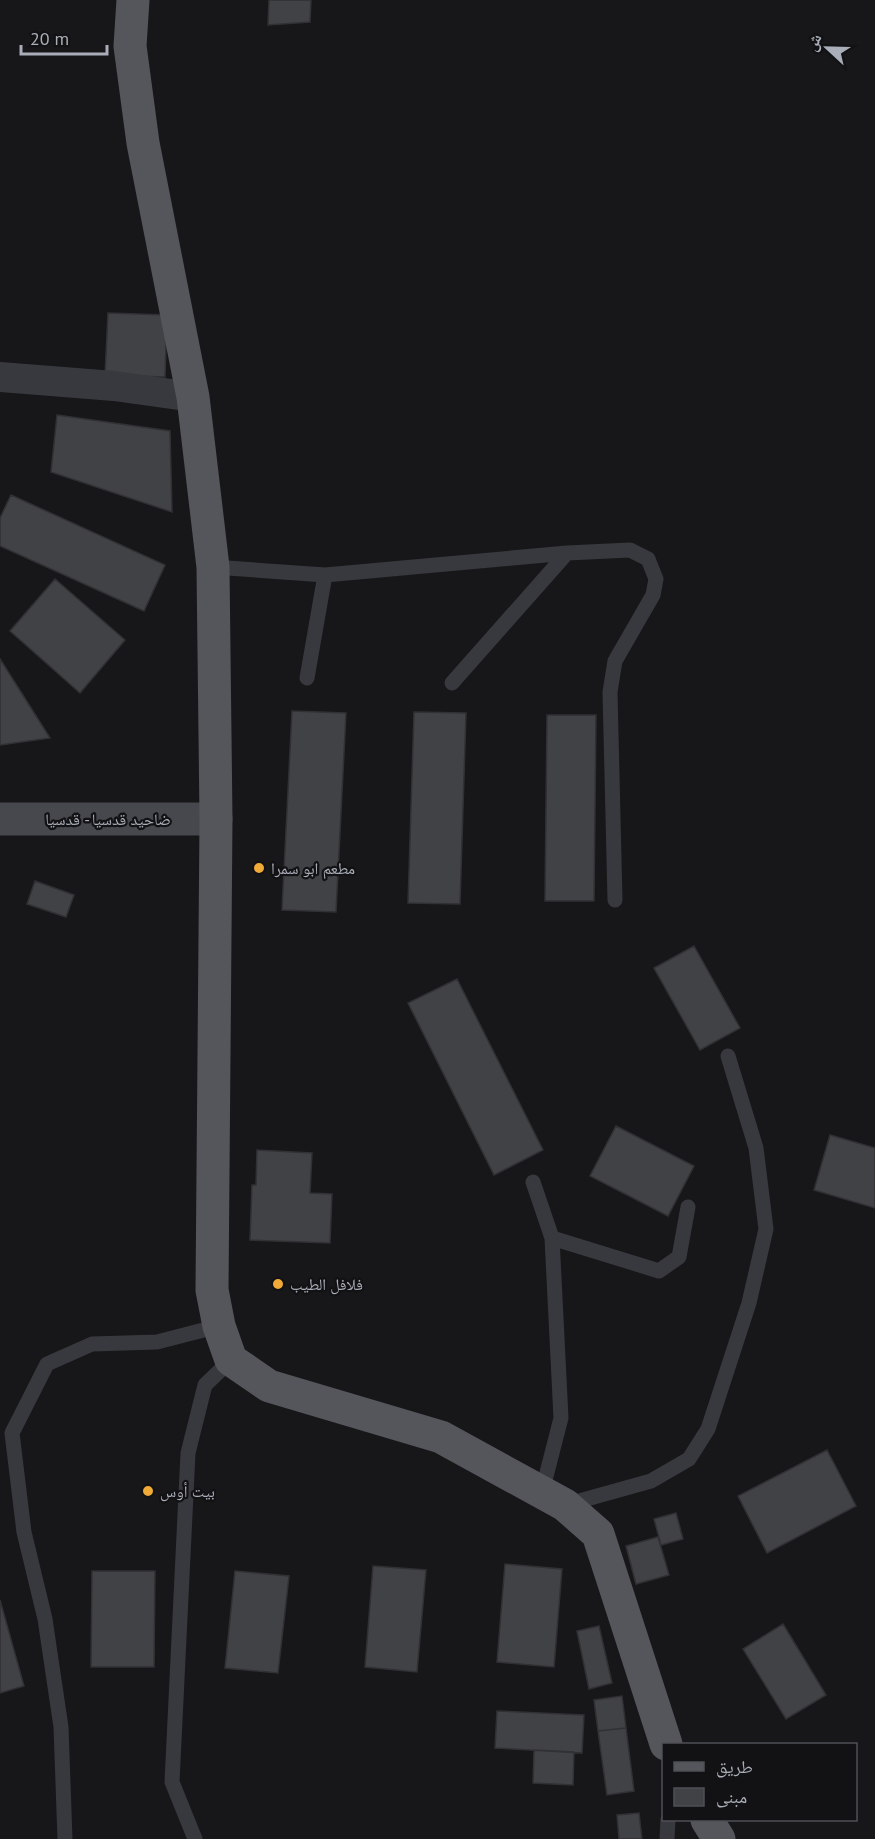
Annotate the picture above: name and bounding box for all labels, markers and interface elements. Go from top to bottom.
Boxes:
scale bar [21,18,106,56]
north arrow [797,18,857,78]
text: 20 m [30,27,69,50]
text: ش [801,31,826,54]
street label: ضاحيد قدسيا - قدسيا [45,809,171,829]
place label: مطعم ابو سمرا [271,858,355,879]
marker: مطعم ابو سمرا [252,861,266,875]
place label: فلافل الطيب [290,1274,363,1295]
marker: فلافل الطيب [271,1277,285,1291]
place label: بيت أوس [160,1481,215,1502]
marker: بيت أوس [141,1484,155,1498]
legend [662,1743,857,1821]
text: طريق [716,1755,753,1778]
text: مبنى [716,1785,747,1808]

